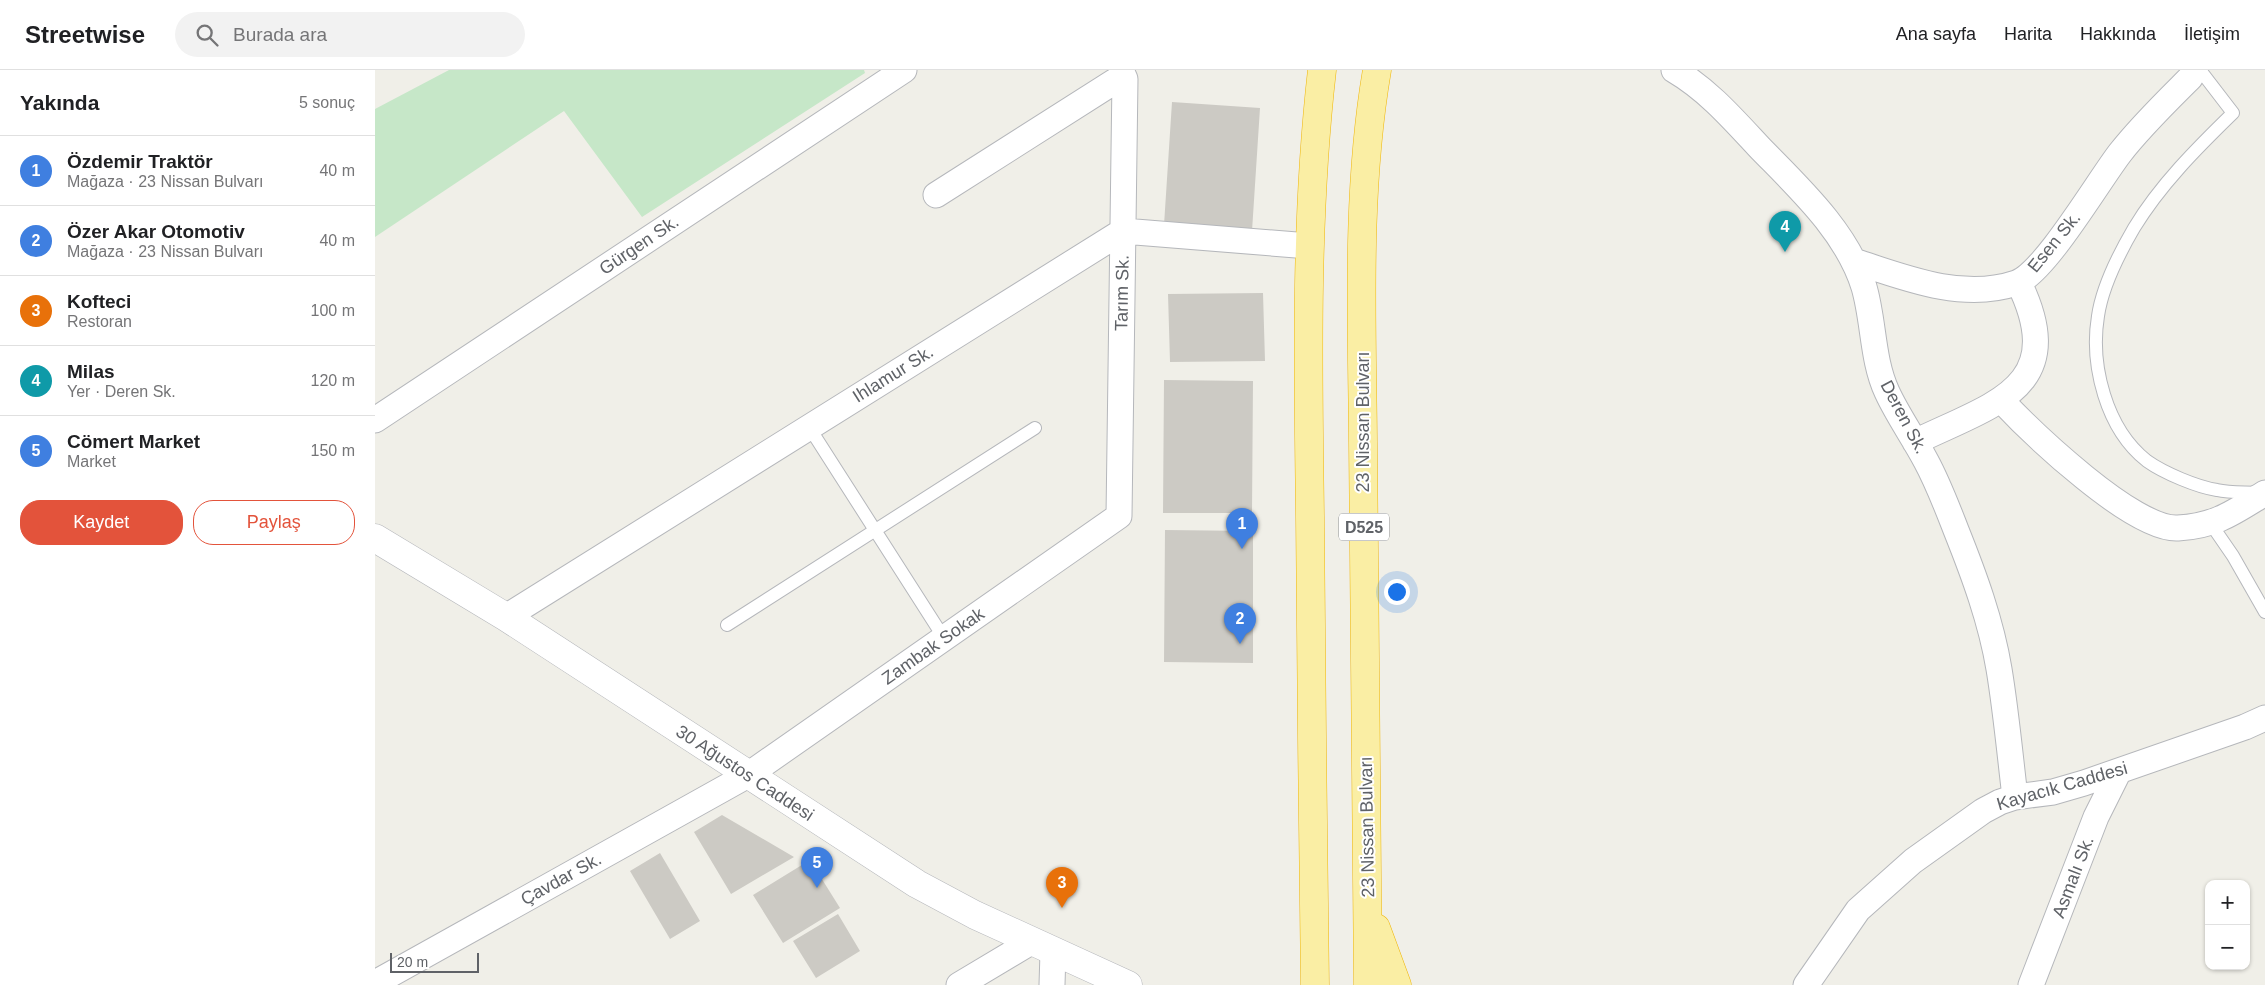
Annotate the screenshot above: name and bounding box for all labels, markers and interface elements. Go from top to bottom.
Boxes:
search box [175,12,525,57]
text: Streetwise [25,21,145,48]
icon: search [193,21,221,49]
text: Burada ara [233,24,327,45]
text: Ana sayfa [1896,24,1976,44]
text: Harita [2004,24,2052,44]
text: Hakkında [2080,24,2156,44]
text: İletişim [2184,24,2240,44]
text: Yakında [20,91,99,114]
text: 5 sonuç [299,94,355,111]
text: Özdemir Traktör [67,151,213,172]
text: 1 [32,162,40,179]
text: 40 m [319,162,355,179]
text: Mağaza · 23 Nissan Bulvarı [67,173,264,190]
street label: Esen Sk. [2024,208,2084,276]
street label: Gürgen Sk. [596,211,682,279]
pin: 4 [1769,211,1801,252]
text: Özer Akar Otomotiv [67,221,245,242]
text: 2 [32,232,40,249]
text: 40 m [319,232,355,249]
text: Mağaza · 23 Nissan Bulvarı [67,243,264,260]
street label: Tarım Sk. [1111,255,1133,331]
text: Kofteci [67,291,131,312]
text: 3 [32,302,40,319]
text: 100 m [311,302,355,319]
text: Restoran [67,313,132,330]
street label: Ihlamur Sk. [849,341,937,407]
street label: 23 Nissan Bulvarı [1353,351,1373,493]
text: Milas [67,361,115,382]
text: 4 [32,372,40,389]
text: 120 m [311,372,355,389]
street label: Deren Sk. [1876,377,1932,457]
text: Yer · Deren Sk. [67,383,176,400]
text: Cömert Market [67,431,200,452]
text: 5 [32,442,40,459]
text: 150 m [311,442,355,459]
text: Market [67,453,116,470]
button: Kaydet [20,500,183,545]
button: Paylaş [193,500,355,545]
pin: 1 [1226,508,1258,549]
road number: D525 [1339,514,1389,541]
your location [1384,579,1410,605]
street label: Zambak Sokak [878,603,989,689]
pin: 2 [1224,603,1256,644]
street label: 30 Ağustos Caddesi [672,721,818,825]
street label: 23 Nissan Bulvarı [1356,756,1378,898]
street label: Kayacık Caddesi [1994,758,2130,814]
street label: Asmalı Sk. [2048,833,2098,921]
pin: 5 [801,847,833,888]
street label: Çavdar Sk. [517,849,605,909]
pin: 3 [1046,867,1078,908]
map controls [2205,880,2250,970]
button: + [2205,880,2250,925]
button: − [2205,925,2250,970]
scale bar [390,950,479,973]
text: 20 m [397,954,428,970]

